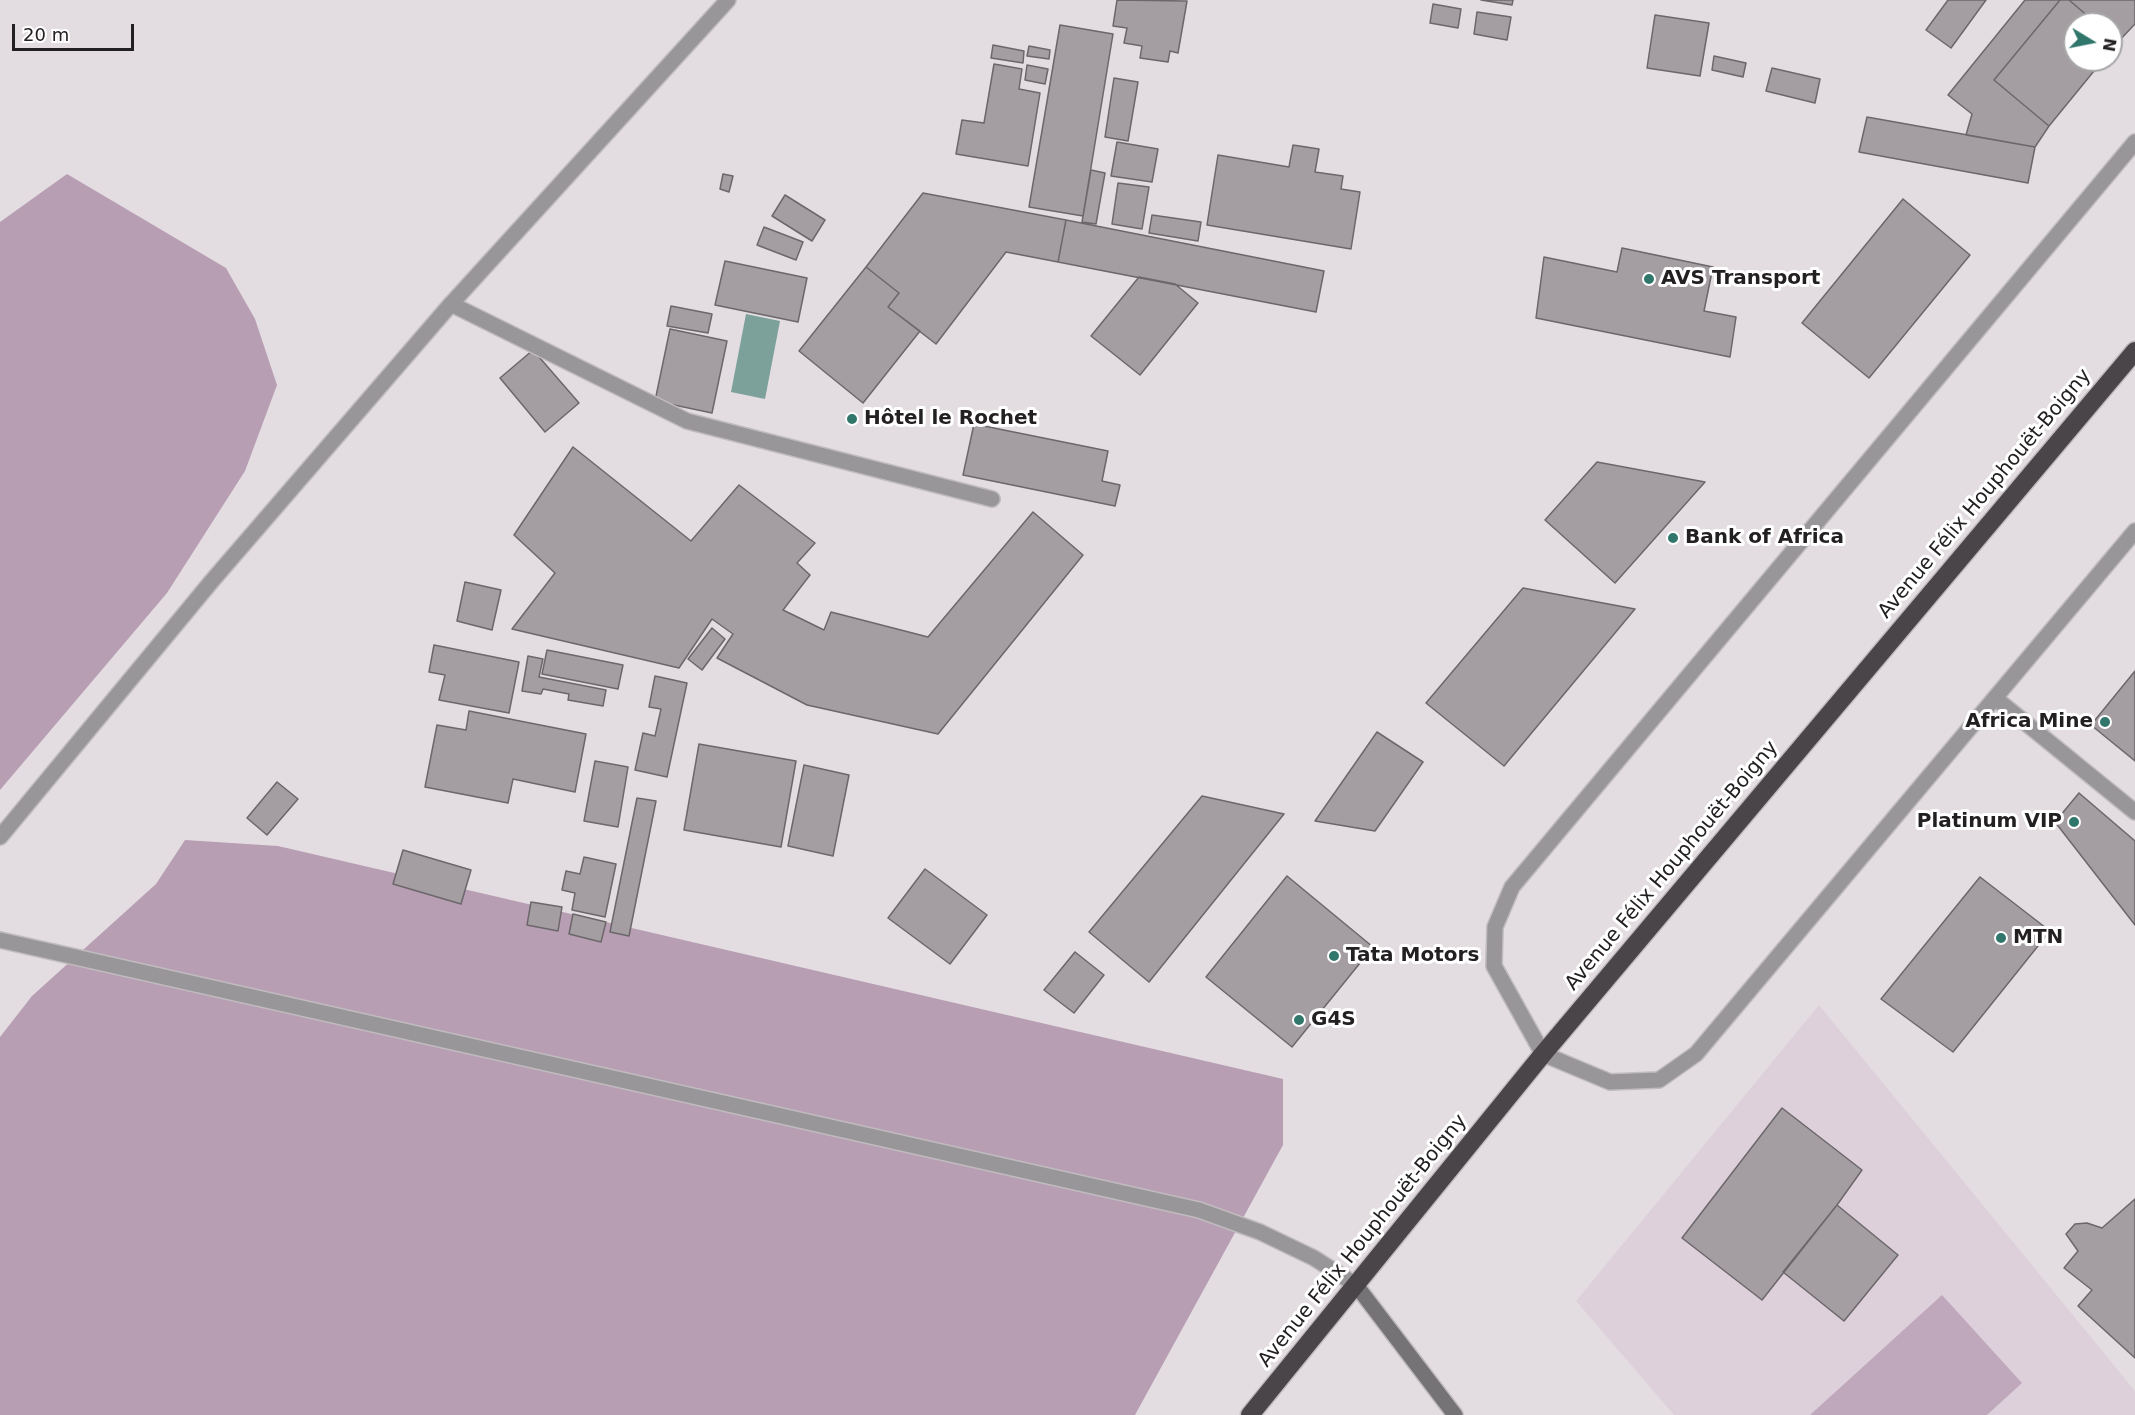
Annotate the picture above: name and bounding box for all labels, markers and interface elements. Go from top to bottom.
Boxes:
scale bar [15,12,136,50]
north arrow [2063,12,2123,72]
text: 20 m [23,24,69,45]
text: N [2099,37,2120,53]
place label: AVS Transport [1661,267,1820,291]
marker: AVS Transport [1642,272,1656,286]
street label: Avenue Félix Houphouët-Boigny [1874,364,2096,624]
place label: Hôtel le Rochet [864,407,1037,431]
marker: Hôtel le Rochet [845,412,859,426]
place label: Bank of Africa [1685,526,1844,550]
marker: Bank of Africa [1666,531,1680,545]
place label: Africa Mine [1965,710,2093,734]
marker: Africa Mine [2098,715,2112,729]
street label: Avenue Félix Houphouët-Boigny [1561,736,1783,996]
place label: Platinum VIP [1917,810,2062,834]
marker: Platinum VIP [2067,815,2081,829]
place label: MTN [2013,926,2063,950]
marker: MTN [1994,931,2008,945]
place label: Tata Motors [1346,944,1479,968]
marker: Tata Motors [1327,949,1341,963]
place label: G4S [1311,1008,1356,1032]
marker: G4S [1292,1013,1306,1027]
street label: Avenue Félix Houphouët-Boigny [1254,1110,1472,1372]

